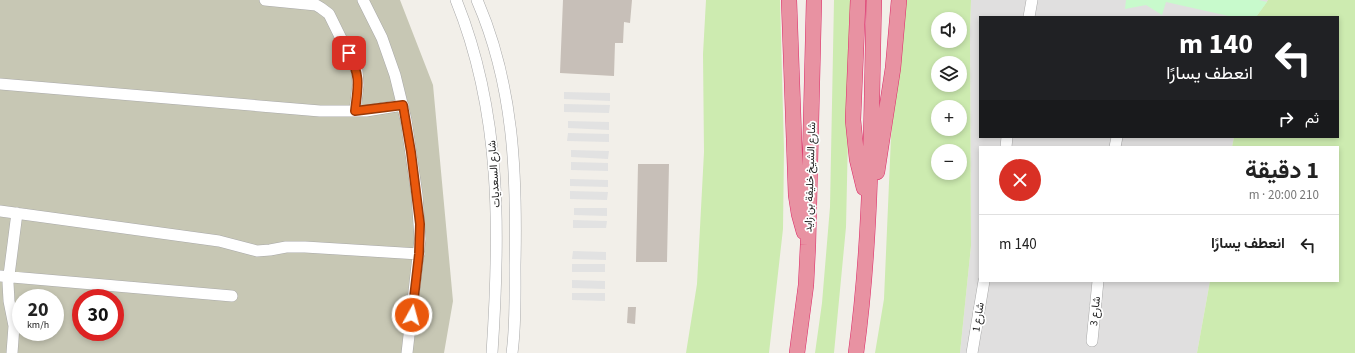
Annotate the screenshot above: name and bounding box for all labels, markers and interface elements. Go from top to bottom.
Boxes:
map controls [931,12,967,180]
button: sound [931,12,967,48]
text: 140 m [1179,24,1253,64]
icon: left [1267,32,1319,84]
pin [332,36,366,70]
icon: arrive [338,42,360,64]
button: layers [931,56,967,92]
text: انعطف يسارًا [1166,61,1253,86]
button: + [931,100,967,136]
icon: right [1275,108,1297,130]
text: ثم [1305,108,1319,129]
street label: شارع الشيخ خليفة بن زايد [801,121,819,232]
street label: شارع السعديات [484,140,504,208]
button: − [931,144,967,180]
text: 1 دقيقة [1245,153,1319,188]
button: close [999,159,1041,201]
text: 210 m · 20:00 [1249,186,1319,204]
text: انعطف يسارًا [1211,233,1285,254]
text: 140 m [999,234,1037,255]
icon: left [1297,234,1319,256]
speed limit sign: 30 [72,289,124,341]
position arrow [391,294,433,336]
street label: شارع 3 [1086,295,1104,327]
text: 20 [27,296,49,324]
street label: شارع 1 [968,301,988,333]
text: km/h [27,318,49,332]

